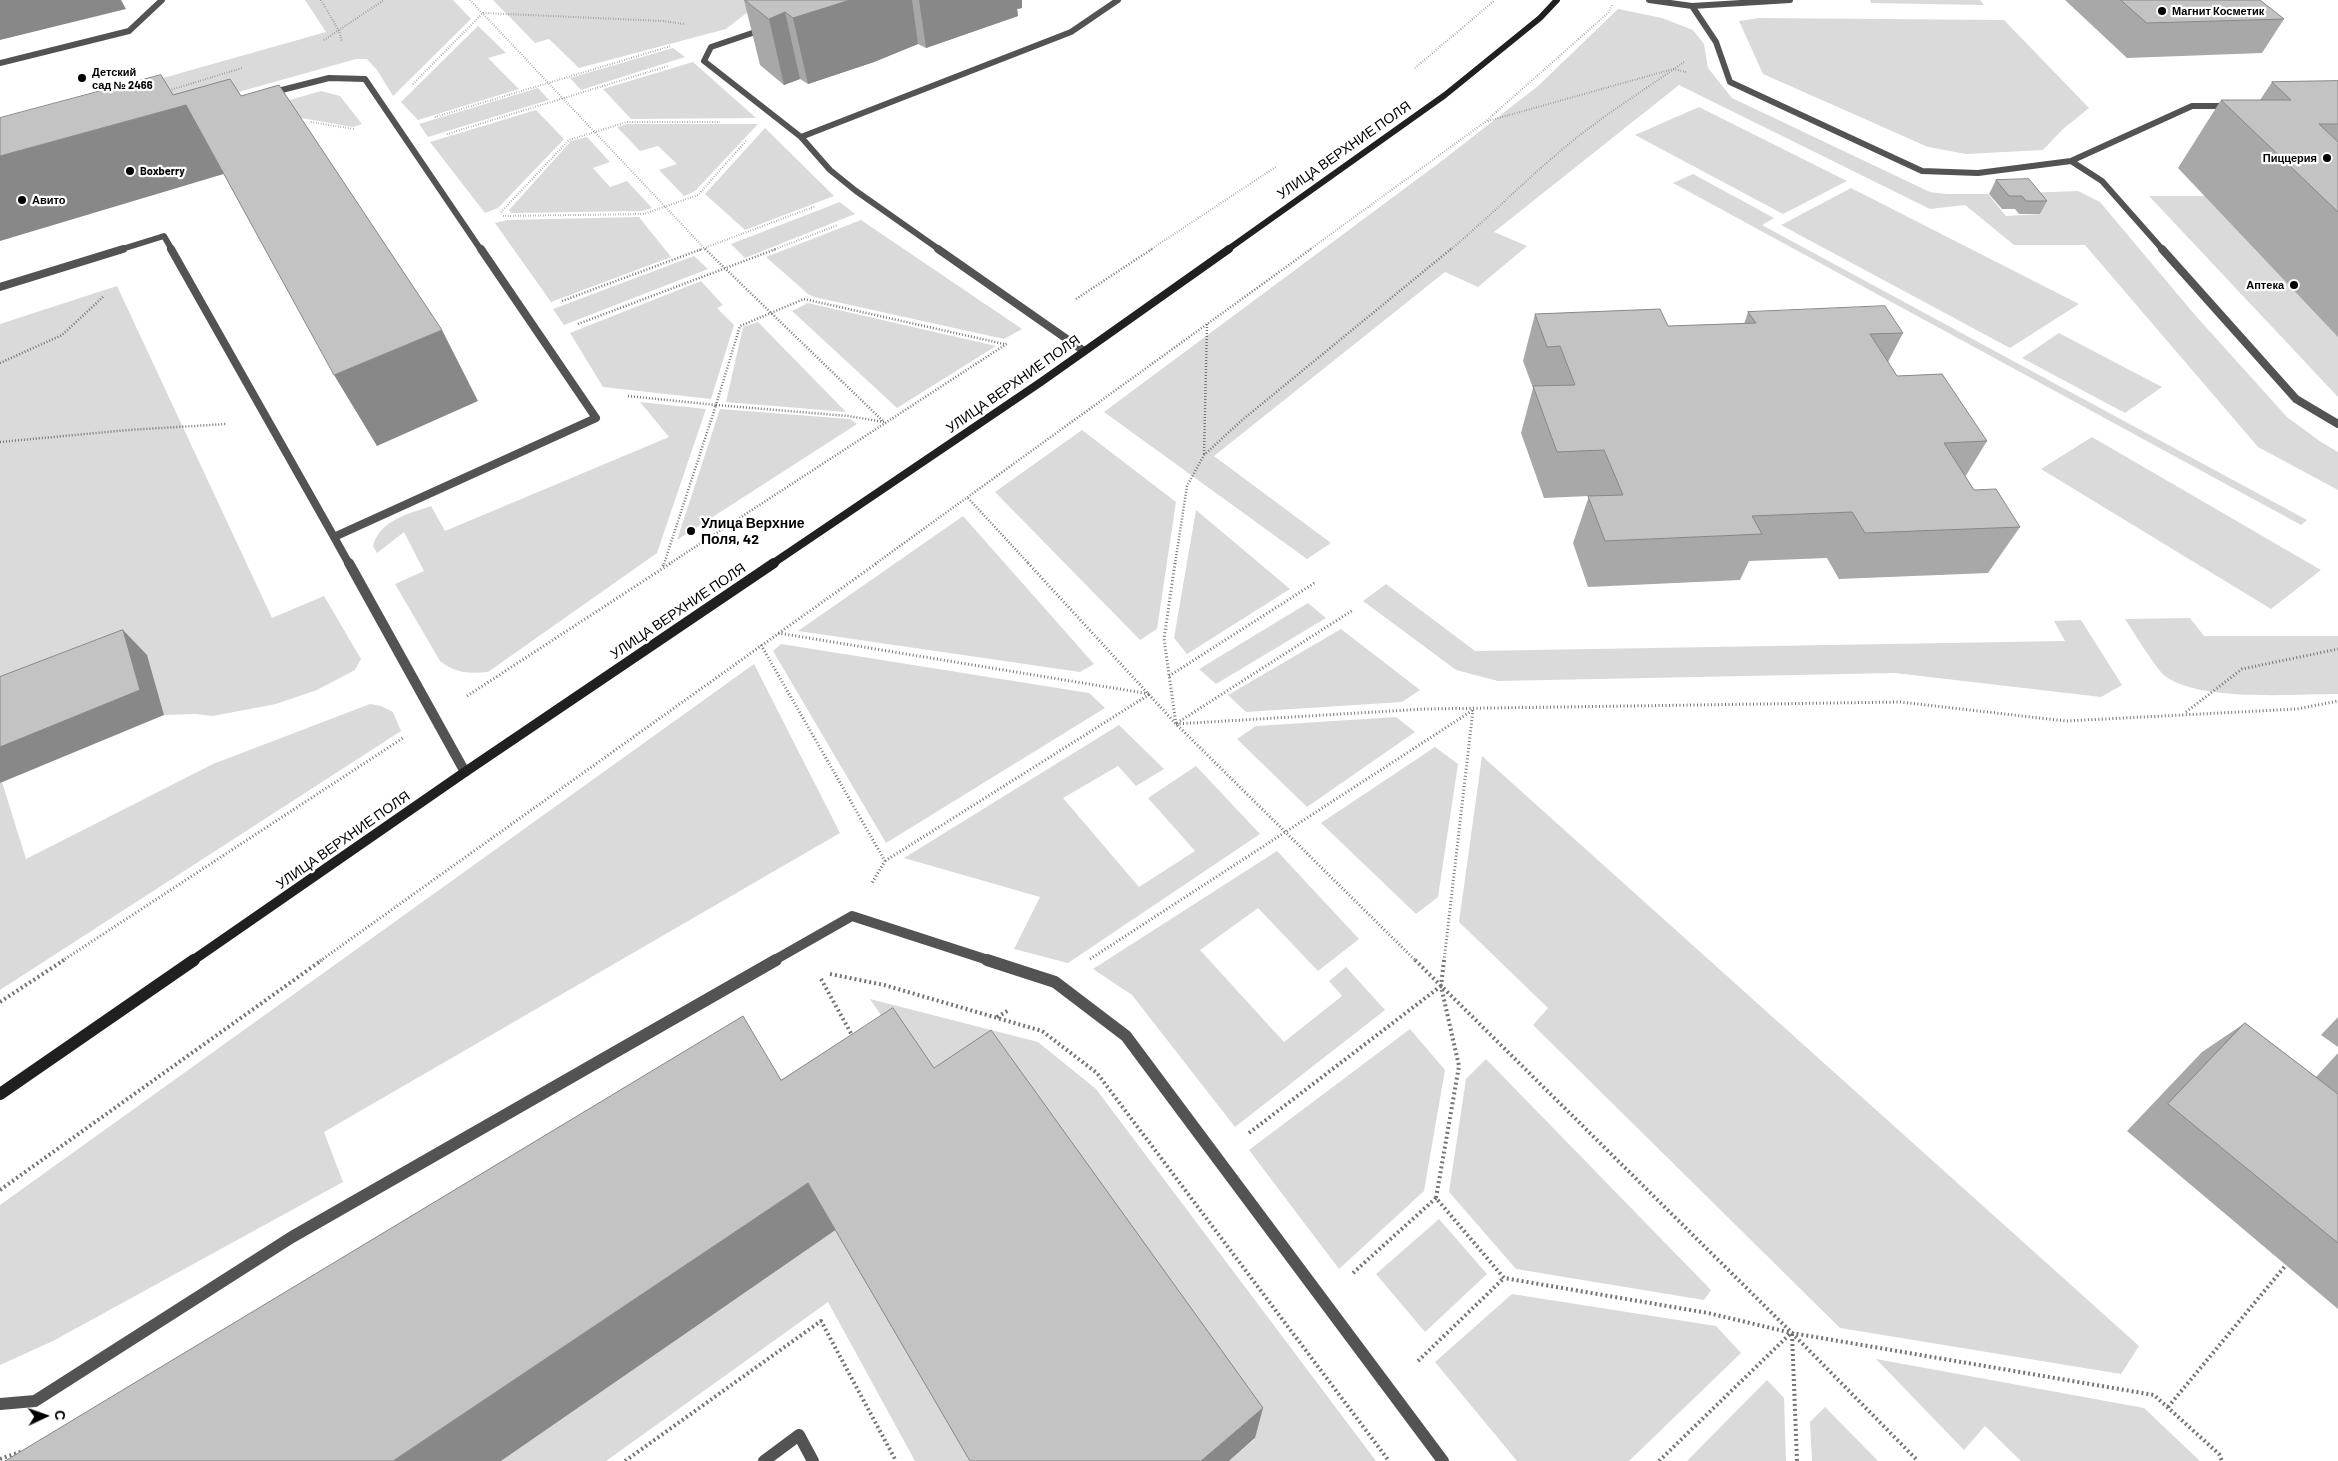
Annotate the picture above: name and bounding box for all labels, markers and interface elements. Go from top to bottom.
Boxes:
place label: Магнит Косметик [2172,4,2264,18]
marker: Магнит Косметик [2156,5,2168,17]
place label: Детский сад № 2466 [92,65,153,91]
marker: Детский сад № 2466 [76,72,88,84]
street label: УЛИЦА ВЕРХНИЕ ПОЛЯ [1274,97,1414,203]
place label: Пиццерия [2263,151,2317,165]
marker: Пиццерия [2321,152,2333,164]
place label: Boxberry [140,164,185,178]
marker: Boxberry [124,165,136,177]
place label: Авито [32,193,65,207]
marker: Авито [16,194,28,206]
place label: Аптека [2246,278,2284,292]
marker: Аптека [2288,279,2300,291]
street label: УЛИЦА ВЕРХНИЕ ПОЛЯ [943,331,1083,437]
place label: Улица Верхние Поля, 42 [701,515,805,548]
marker: Улица Верхние Поля, 42 [685,525,697,537]
street label: УЛИЦА ВЕРХНИЕ ПОЛЯ [607,559,749,663]
street label: УЛИЦА ВЕРХНИЕ ПОЛЯ [273,787,413,893]
north arrow [20,1391,70,1441]
text: С [52,1410,69,1421]

